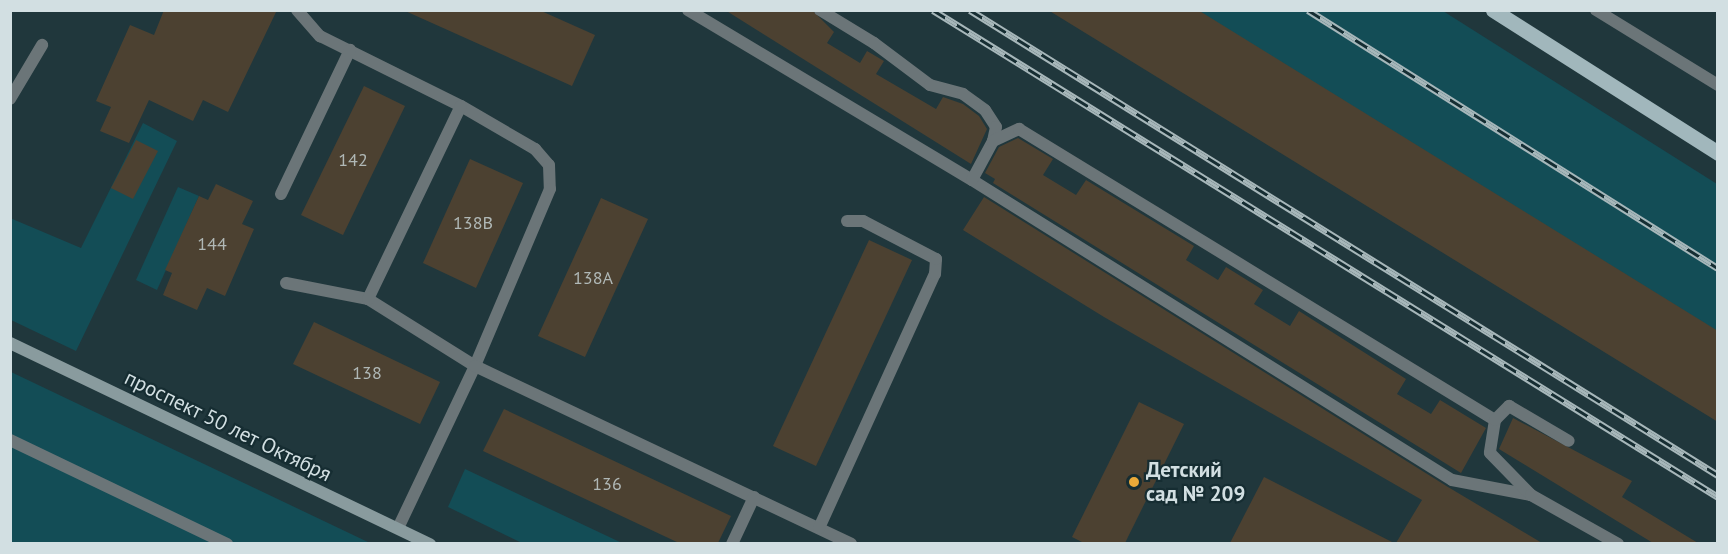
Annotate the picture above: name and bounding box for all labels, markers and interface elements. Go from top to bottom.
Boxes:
house number: 142 [338,149,368,171]
house number: 138В [453,212,493,234]
house number: 144 [197,233,227,255]
house number: 138А [573,267,613,289]
house number: 138 [352,362,382,384]
street label: проспект 50 лет Октября [120,365,336,487]
place label: Детский сад № 209 [1146,457,1245,507]
house number: 136 [592,473,622,495]
marker: Детский сад № 209 [1127,475,1141,489]

